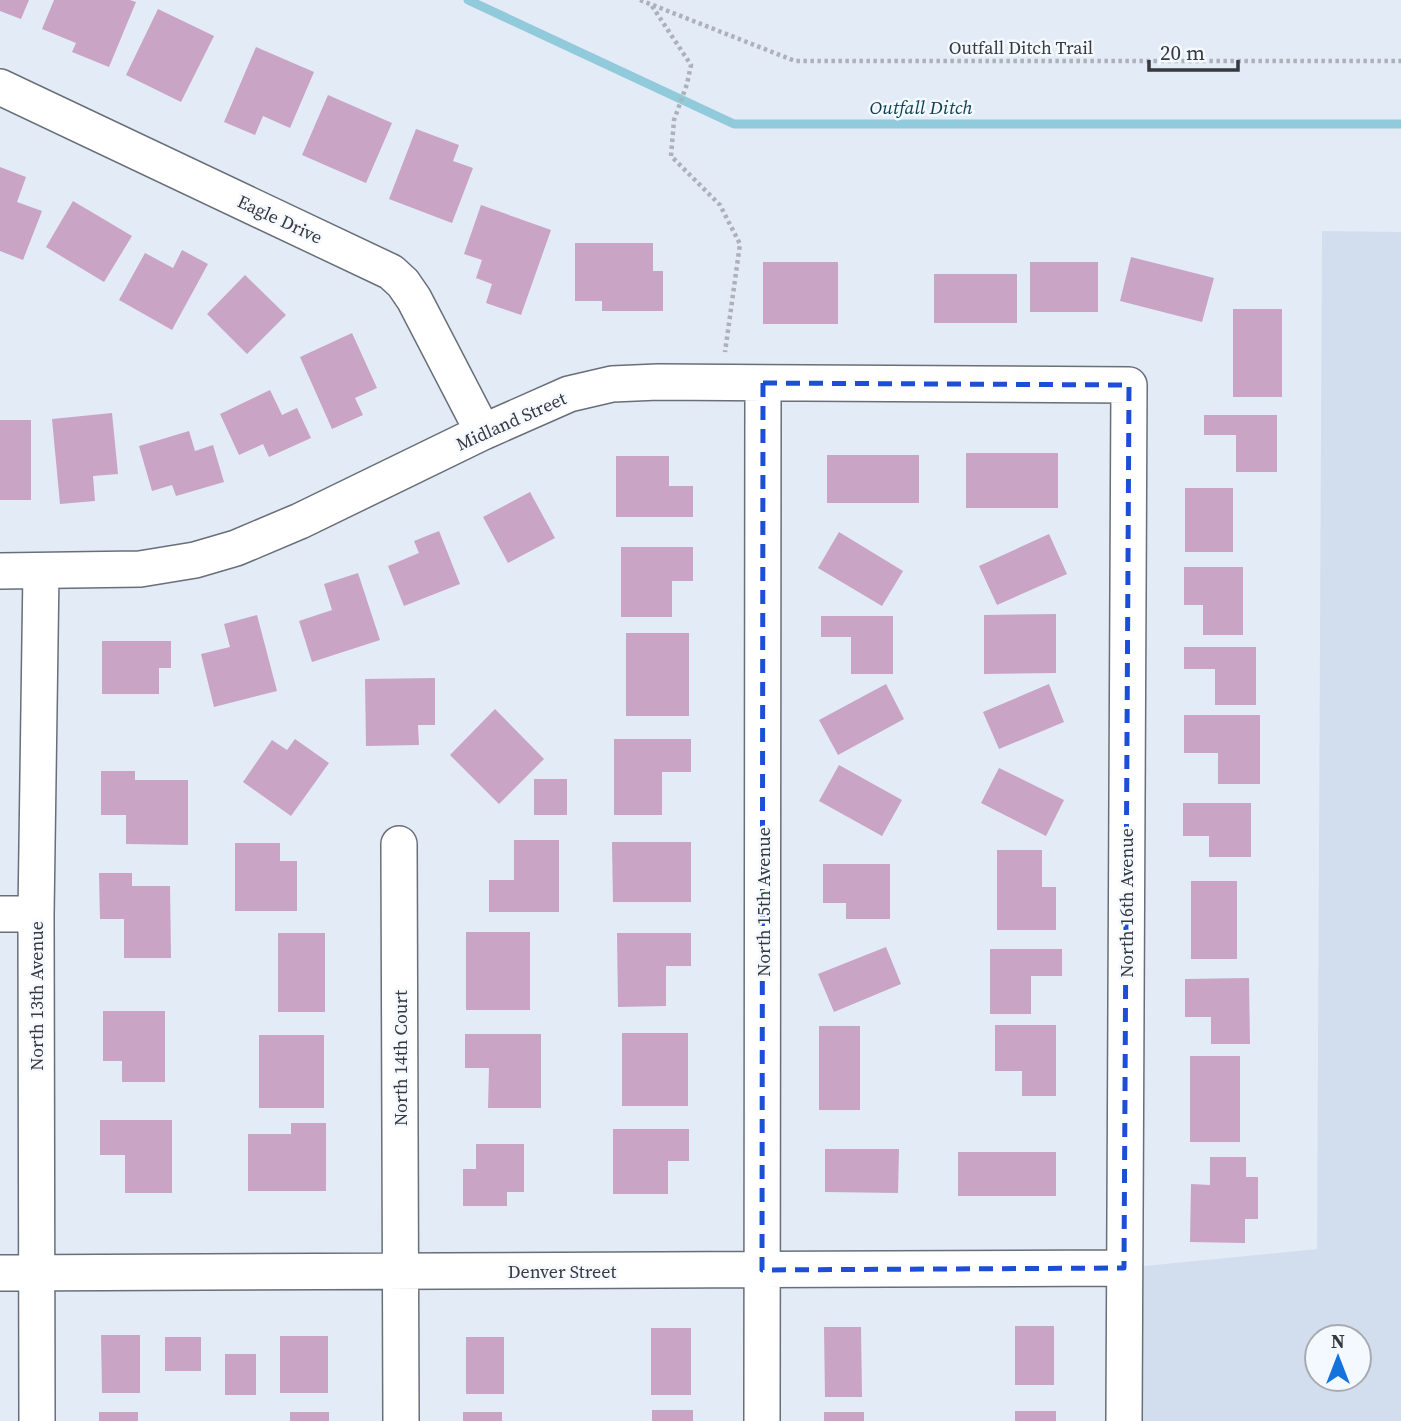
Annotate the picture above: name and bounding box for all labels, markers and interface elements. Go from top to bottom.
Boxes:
scale bar [1149,28,1238,72]
street label: Outfall Ditch Trail [949,35,1093,60]
text: 20 m [1160,38,1205,67]
water label: Outfall Ditch [869,94,973,120]
street label: Eagle Drive [233,188,327,250]
street label: Midland Street [452,386,570,456]
street label: North 15th Avenue [751,827,776,977]
street label: North 16th Avenue [1114,828,1139,978]
street label: North 13th Avenue [24,921,49,1071]
street label: North 14th Court [388,990,413,1126]
street label: Denver Street [508,1259,616,1284]
north arrow [1303,1323,1373,1393]
text: N [1331,1328,1345,1354]

